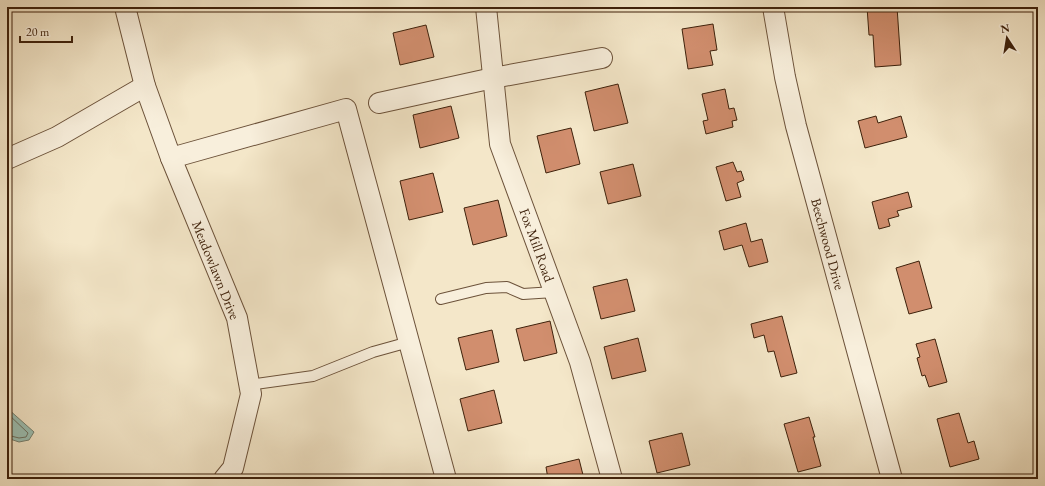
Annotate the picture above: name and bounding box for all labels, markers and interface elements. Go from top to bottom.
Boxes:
scale bar [20,18,72,44]
north arrow [987,18,1027,58]
text: N [999,20,1011,36]
text: 20 m [26,24,50,40]
street label: Beechwood Drive [807,196,849,292]
street label: Fox Mill Road [515,206,559,285]
street label: Meadowlawn Drive [188,218,244,323]

